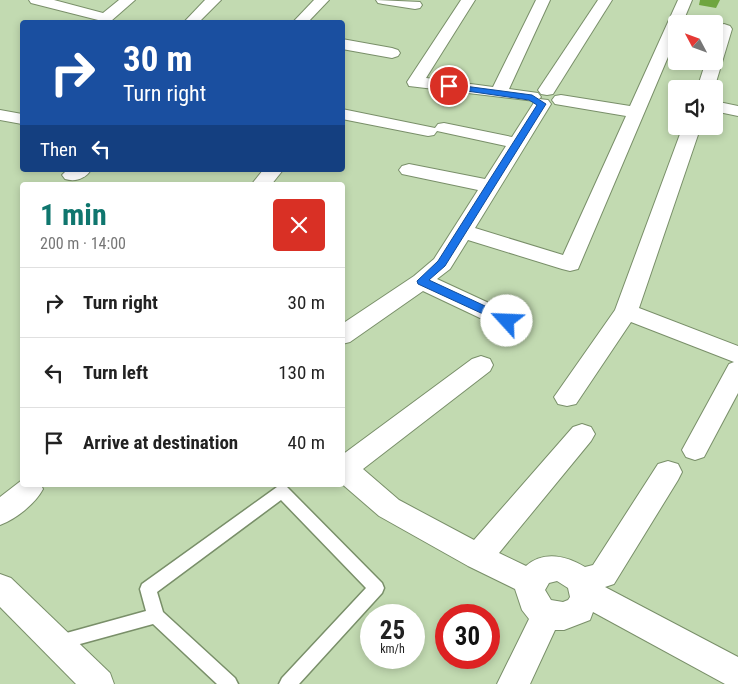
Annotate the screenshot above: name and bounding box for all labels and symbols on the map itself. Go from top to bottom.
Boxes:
north arrow [668,15,722,70]
pin [428,65,470,107]
position arrow [480,294,532,346]
speed limit sign: 30 [435,604,500,669]

